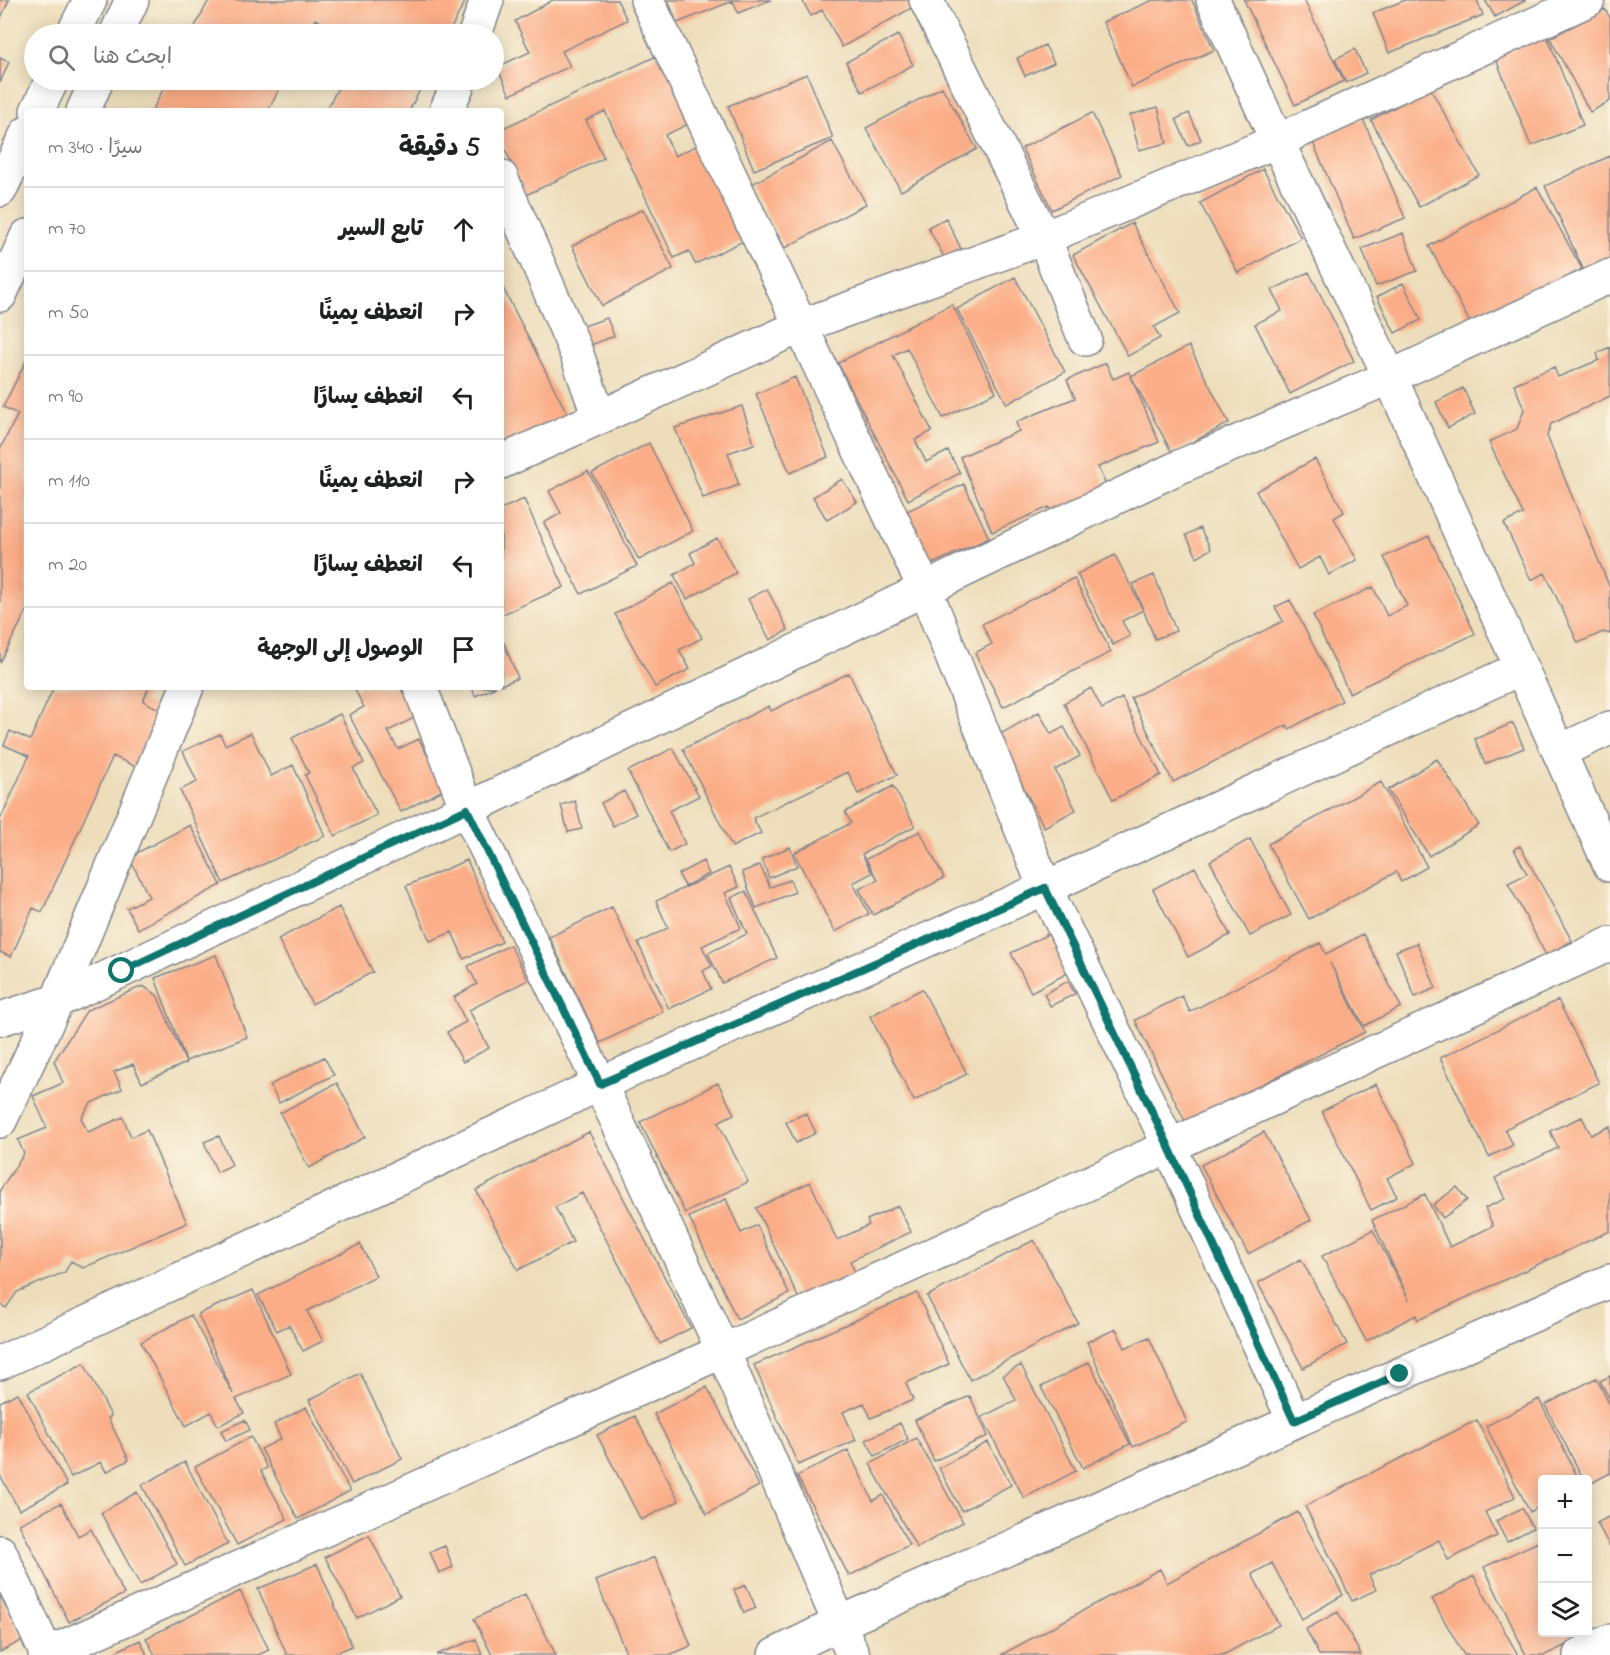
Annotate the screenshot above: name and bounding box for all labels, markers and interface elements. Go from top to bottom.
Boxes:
search box [24,24,504,90]
icon: search [45,41,78,74]
text: ابحث هنا [93,42,172,74]
text: 5 دقيقة [399,130,480,168]
text: سيرًا · 340 m [48,134,143,163]
icon: ahead [447,213,480,246]
text: تابع السير [339,214,423,246]
text: 70 m [48,215,85,244]
icon: right [447,297,480,330]
text: انعطف يمينًا [319,298,423,330]
text: 50 m [48,299,89,328]
icon: left [447,381,480,414]
text: انعطف يسارًا [314,382,423,414]
text: 90 m [48,383,83,412]
icon: right [447,465,480,498]
text: انعطف يمينًا [319,466,423,498]
text: 110 m [48,467,90,496]
icon: left [447,549,480,582]
text: انعطف يسارًا [314,550,423,582]
text: 20 m [48,551,87,580]
icon: arrive [447,633,480,666]
text: الوصول إلى الوجهة [257,634,423,666]
route start [108,957,134,983]
route end [1386,1360,1412,1386]
map controls [1538,1475,1592,1637]
button: + [1538,1475,1592,1529]
button: − [1538,1529,1592,1583]
button: layers [1538,1583,1592,1637]

